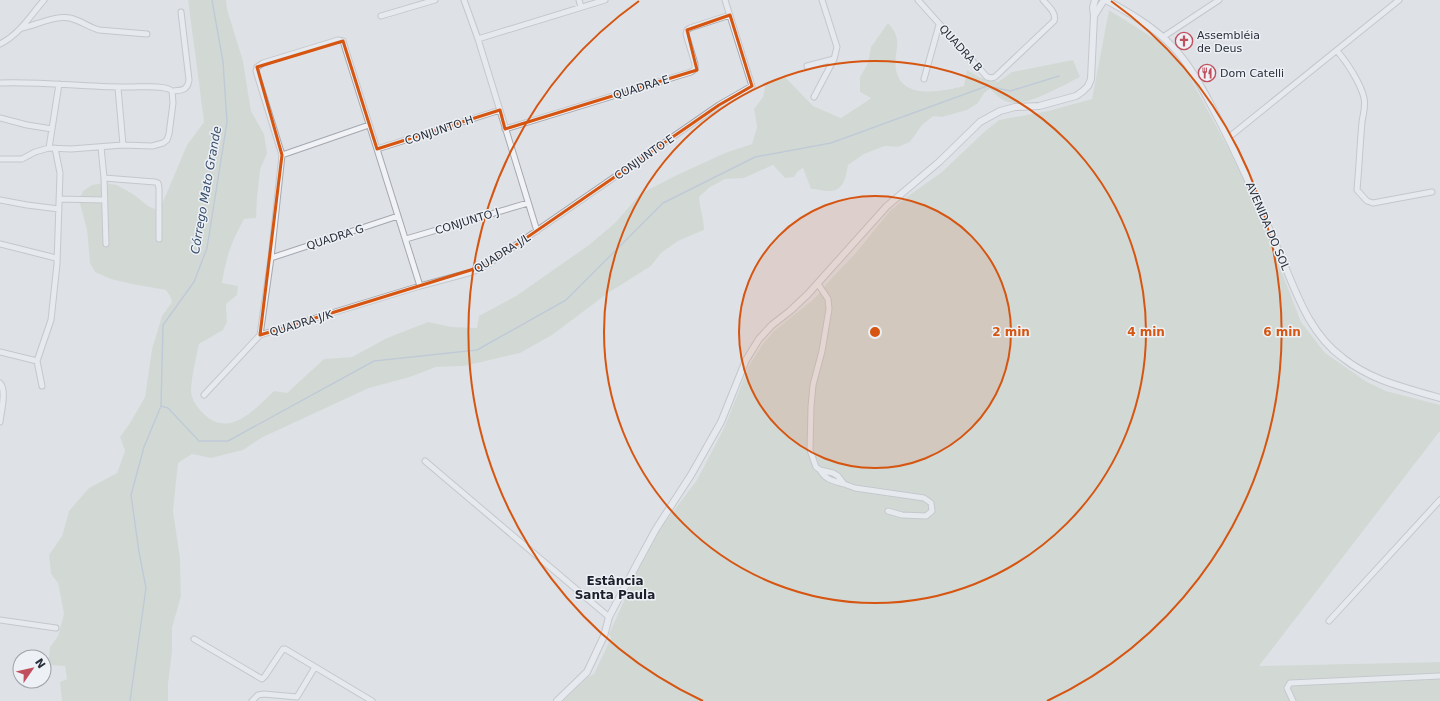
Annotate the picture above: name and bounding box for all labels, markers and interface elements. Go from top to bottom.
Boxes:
street label: QUADRA B [936,22,985,74]
place label: Assembléia de Deus [1197,29,1260,55]
church icon: Assembléia de Deus [1174,31,1194,51]
restaurant icon: Dom Catelli [1197,63,1217,83]
place label: Dom Catelli [1220,67,1284,80]
street label: QUADRA E [612,73,671,102]
street label: CONJUNTO H [403,113,475,148]
water label: Córrego Mato Grande [188,125,224,255]
street label: CONJUNTO E [612,132,677,183]
street label: AVENIDA DO SOL [1243,180,1292,273]
street label: CONJUNTO J [434,206,501,237]
street label: QUADRA G [305,222,365,253]
street label: QUADRA J/L [472,230,534,276]
street label: QUADRA J/K [268,308,335,339]
centre of rings [868,325,882,339]
text: 2 min [992,325,1030,339]
text: 4 min [1127,325,1165,339]
text: 6 min [1263,325,1301,339]
district label: Estância Santa Paula [575,574,655,602]
north arrow [12,649,52,689]
text: N [32,656,48,671]

